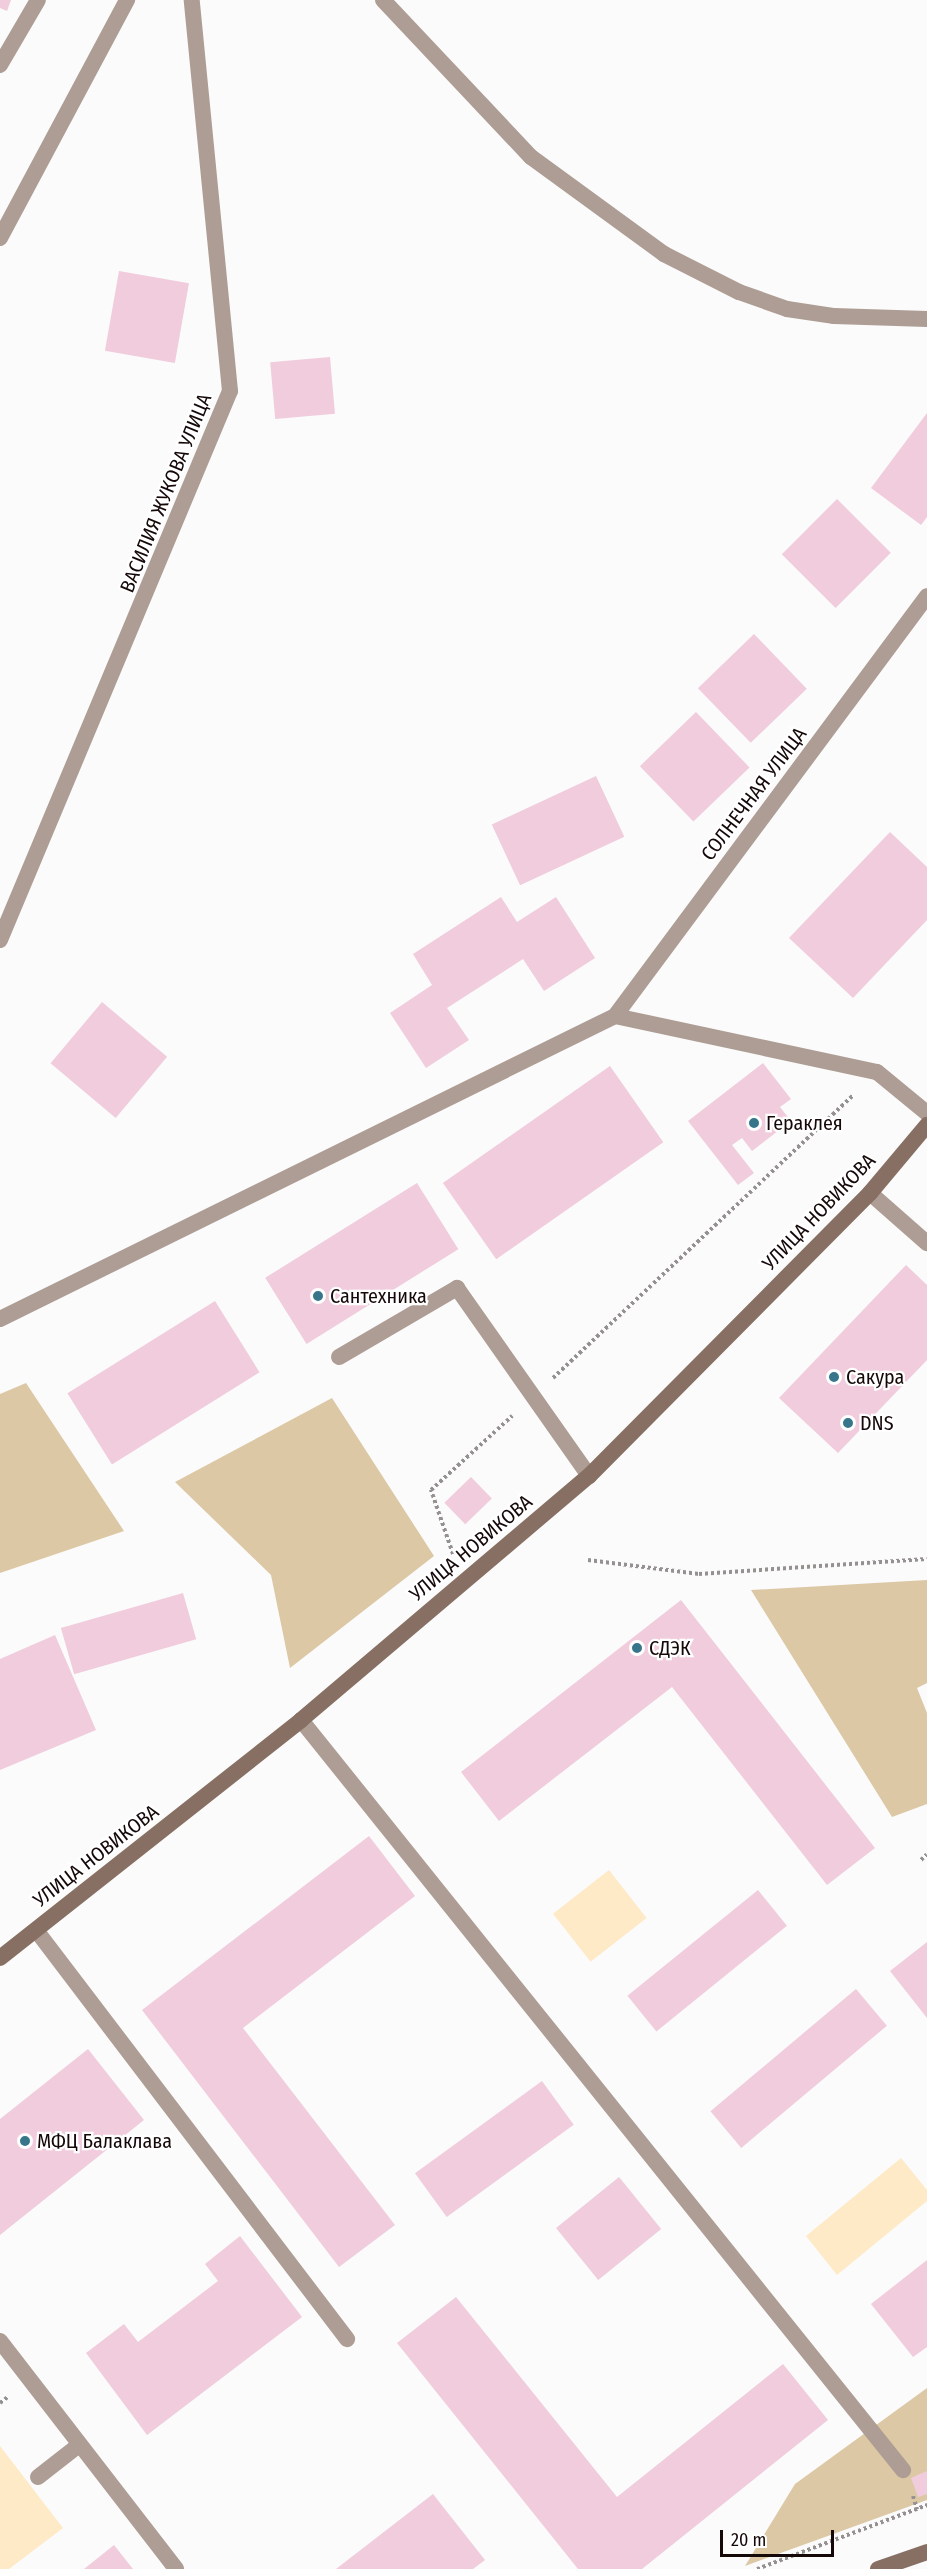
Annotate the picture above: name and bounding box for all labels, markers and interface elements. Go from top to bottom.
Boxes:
street label: ВАСИЛИЯ ЖУКОВА УЛИЦА [115,390,217,596]
street label: СОЛНЕЧНАЯ УЛИЦА [696,723,812,865]
place label: Гераклея [766,1111,843,1135]
marker: Гераклея [747,1116,761,1130]
street label: УЛИЦА НОВИКОВА [757,1149,881,1275]
place label: Сантехника [330,1284,427,1308]
marker: Сантехника [311,1289,325,1303]
place label: Сакура [846,1365,904,1389]
marker: Сакура [827,1370,841,1384]
place label: DNS [860,1411,894,1435]
marker: DNS [841,1416,855,1430]
street label: УЛИЦА НОВИКОВА [405,1490,537,1606]
place label: СДЭК [649,1636,691,1660]
marker: СДЭК [630,1641,644,1655]
street label: УЛИЦА НОВИКОВА [29,1800,163,1912]
place label: МФЦ Балаклава [37,2129,172,2153]
marker: МФЦ Балаклава [18,2134,32,2148]
scale bar [723,2518,837,2556]
text: 20 m [731,2529,766,2551]

